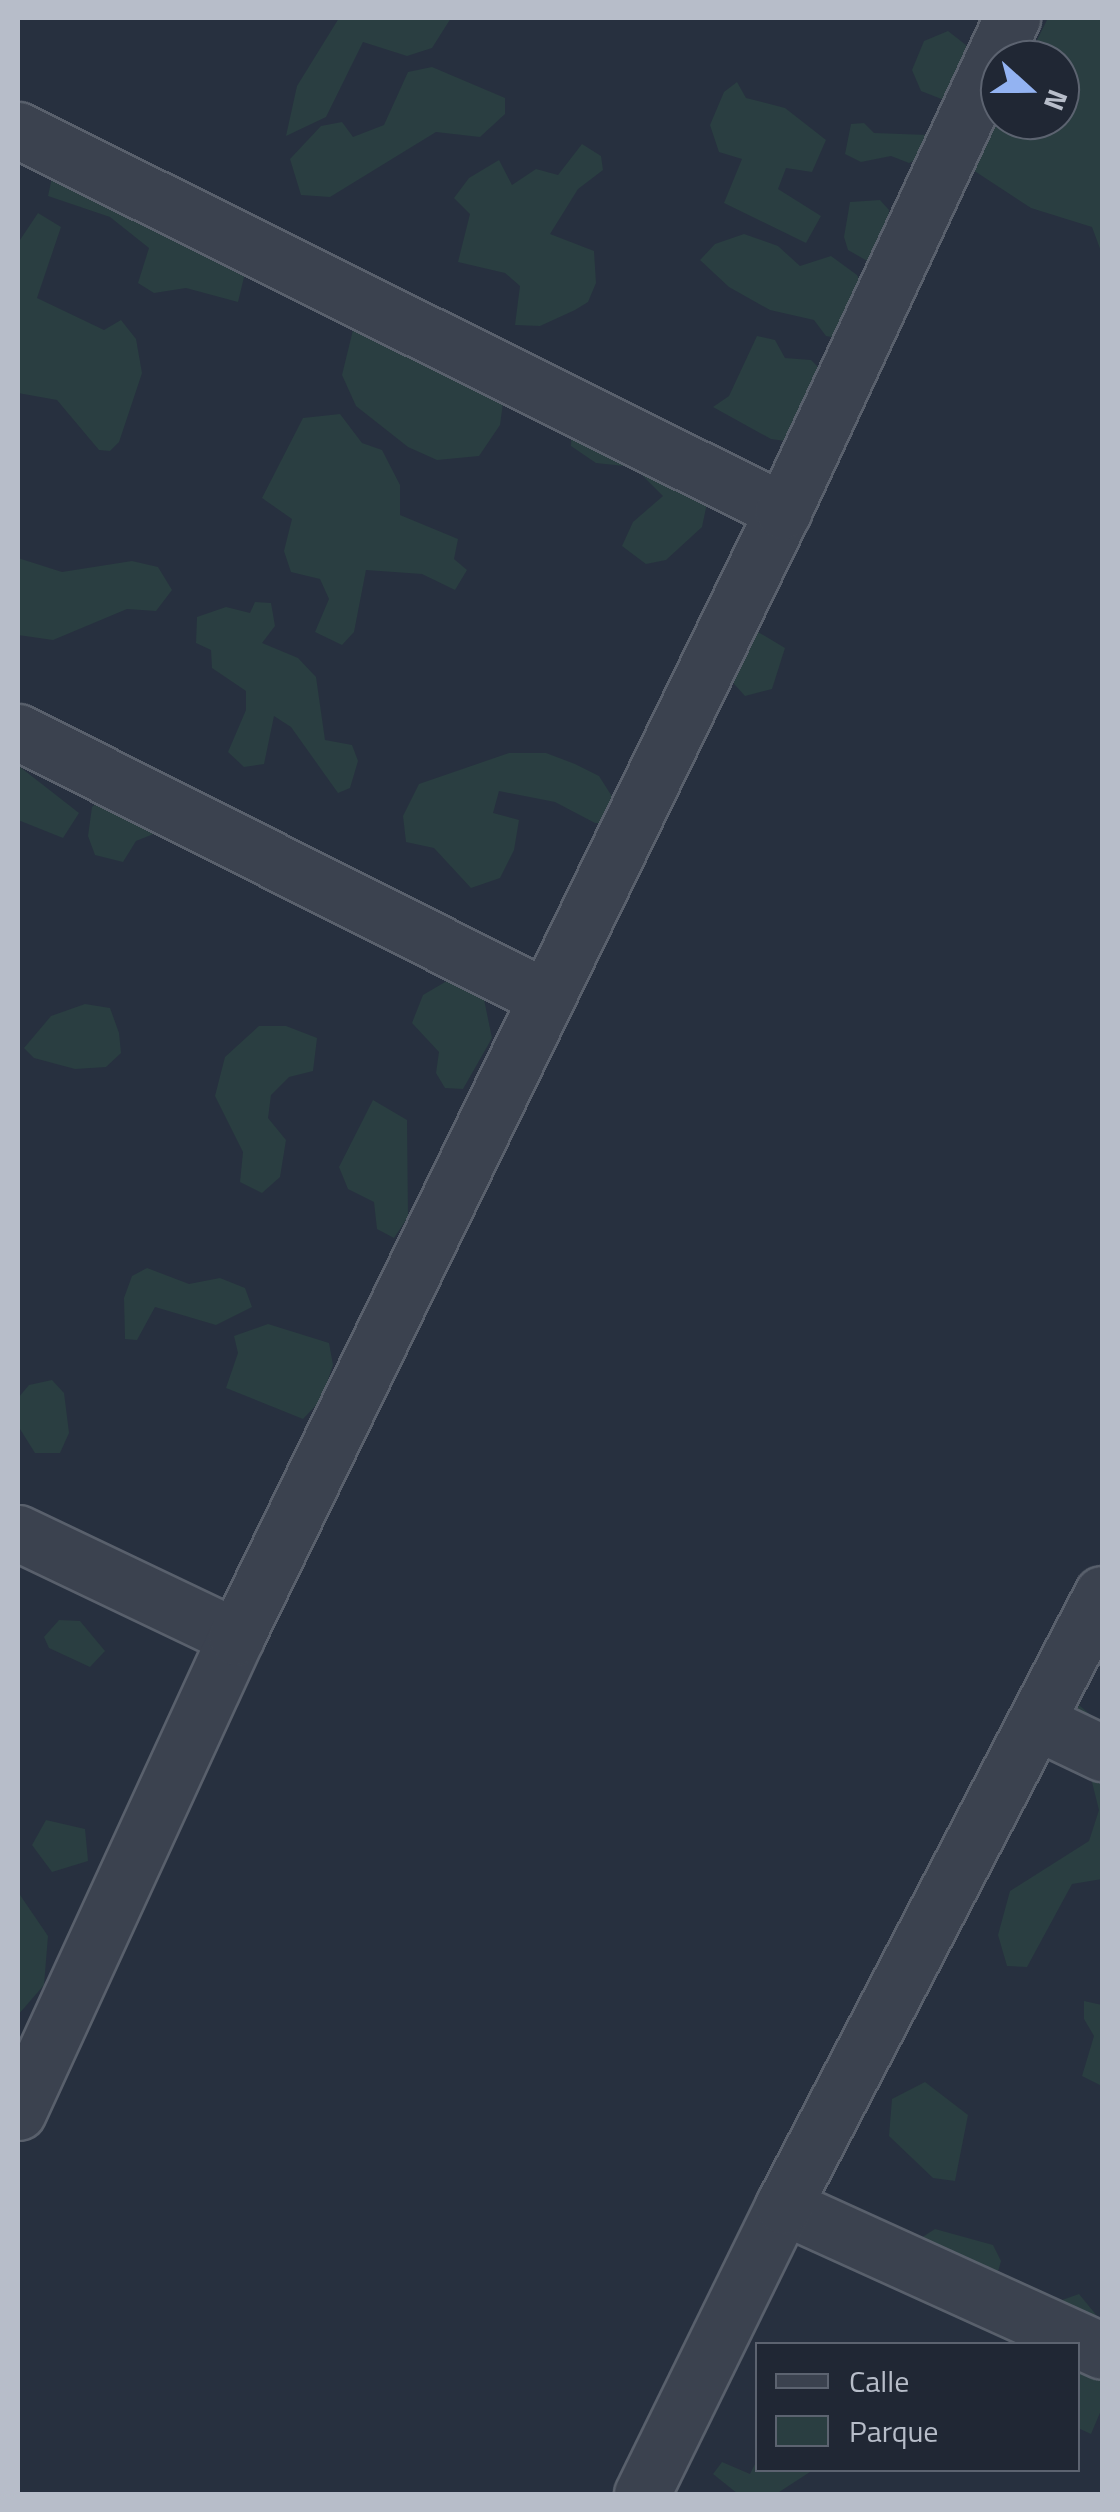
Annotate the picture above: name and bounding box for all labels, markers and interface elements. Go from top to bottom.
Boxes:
north arrow [980,40,1080,140]
text: N [1033,83,1080,117]
legend [755,2342,1080,2472]
text: Calle [849,2358,909,2404]
text: Parque [849,2408,939,2454]

